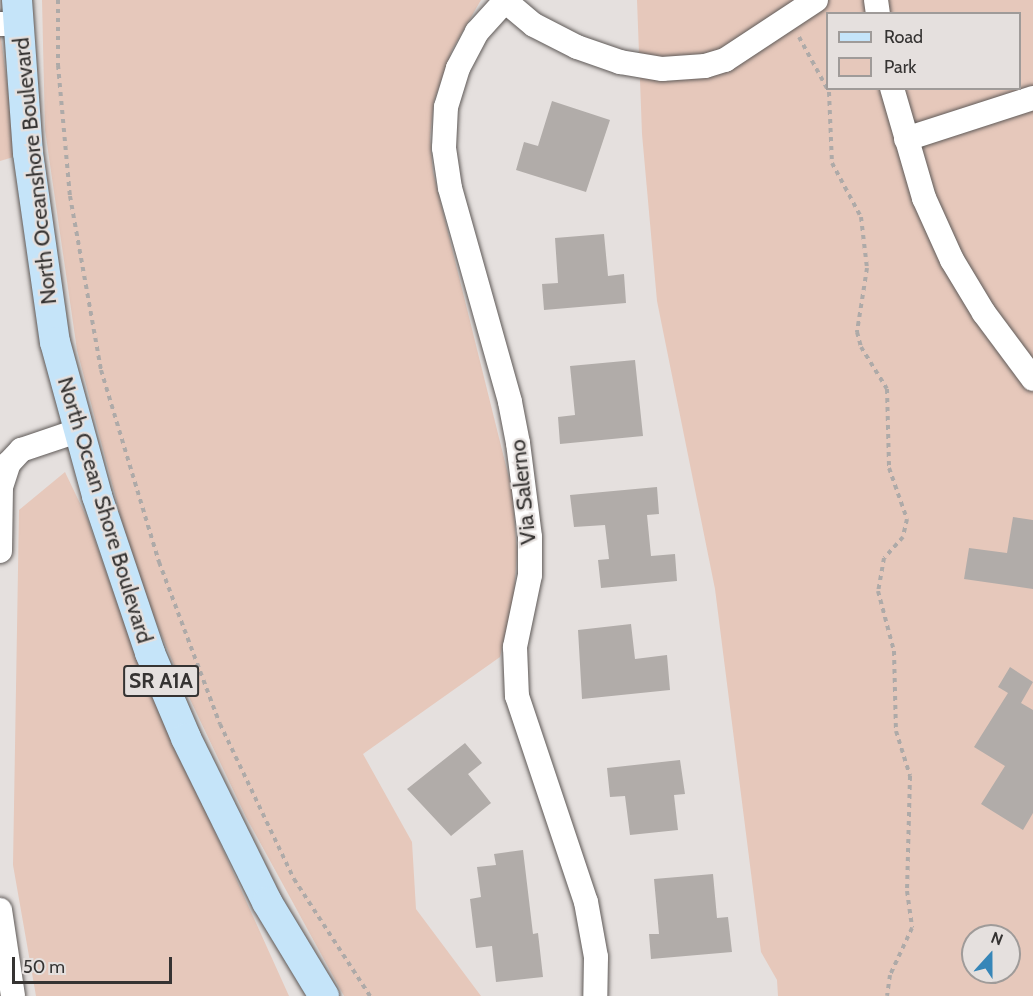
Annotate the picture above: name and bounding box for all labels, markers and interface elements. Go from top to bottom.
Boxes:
legend [826,12,1021,90]
text: Road [884,26,923,48]
street label: North Oceanshore Boulevard [8,36,62,306]
text: Park [884,56,916,78]
street label: North Ocean Shore Boulevard [52,374,158,646]
street label: Via Salerno [504,438,542,546]
road number: SR A1A [122,663,200,699]
north arrow [961,924,1021,984]
text: N [988,928,1006,949]
scale bar [15,945,176,983]
text: 50 m [23,956,65,978]

